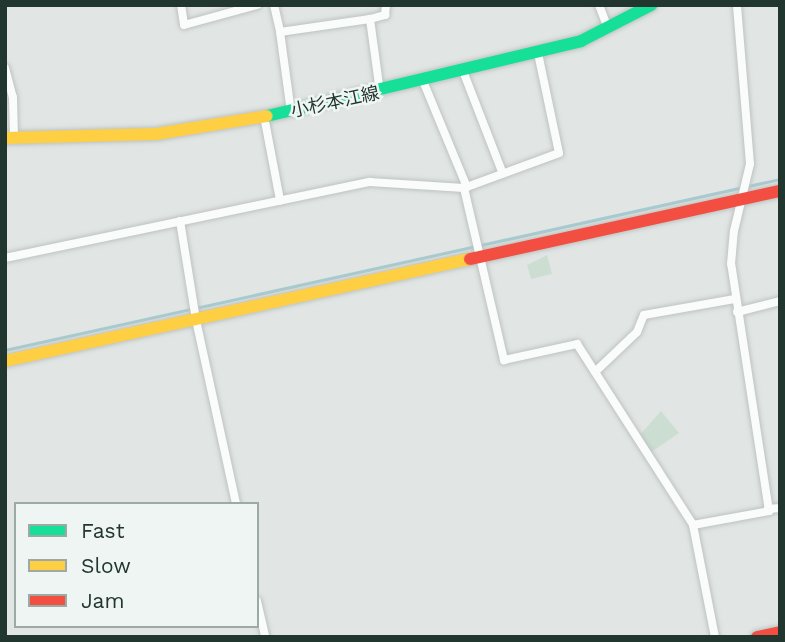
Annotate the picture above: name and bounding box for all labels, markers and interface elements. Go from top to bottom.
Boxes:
street label: 小杉本江線 [289,82,381,122]
legend [14,502,259,628]
text: Fast [81,518,125,543]
text: Slow [81,553,131,578]
text: Jam [81,588,124,613]

